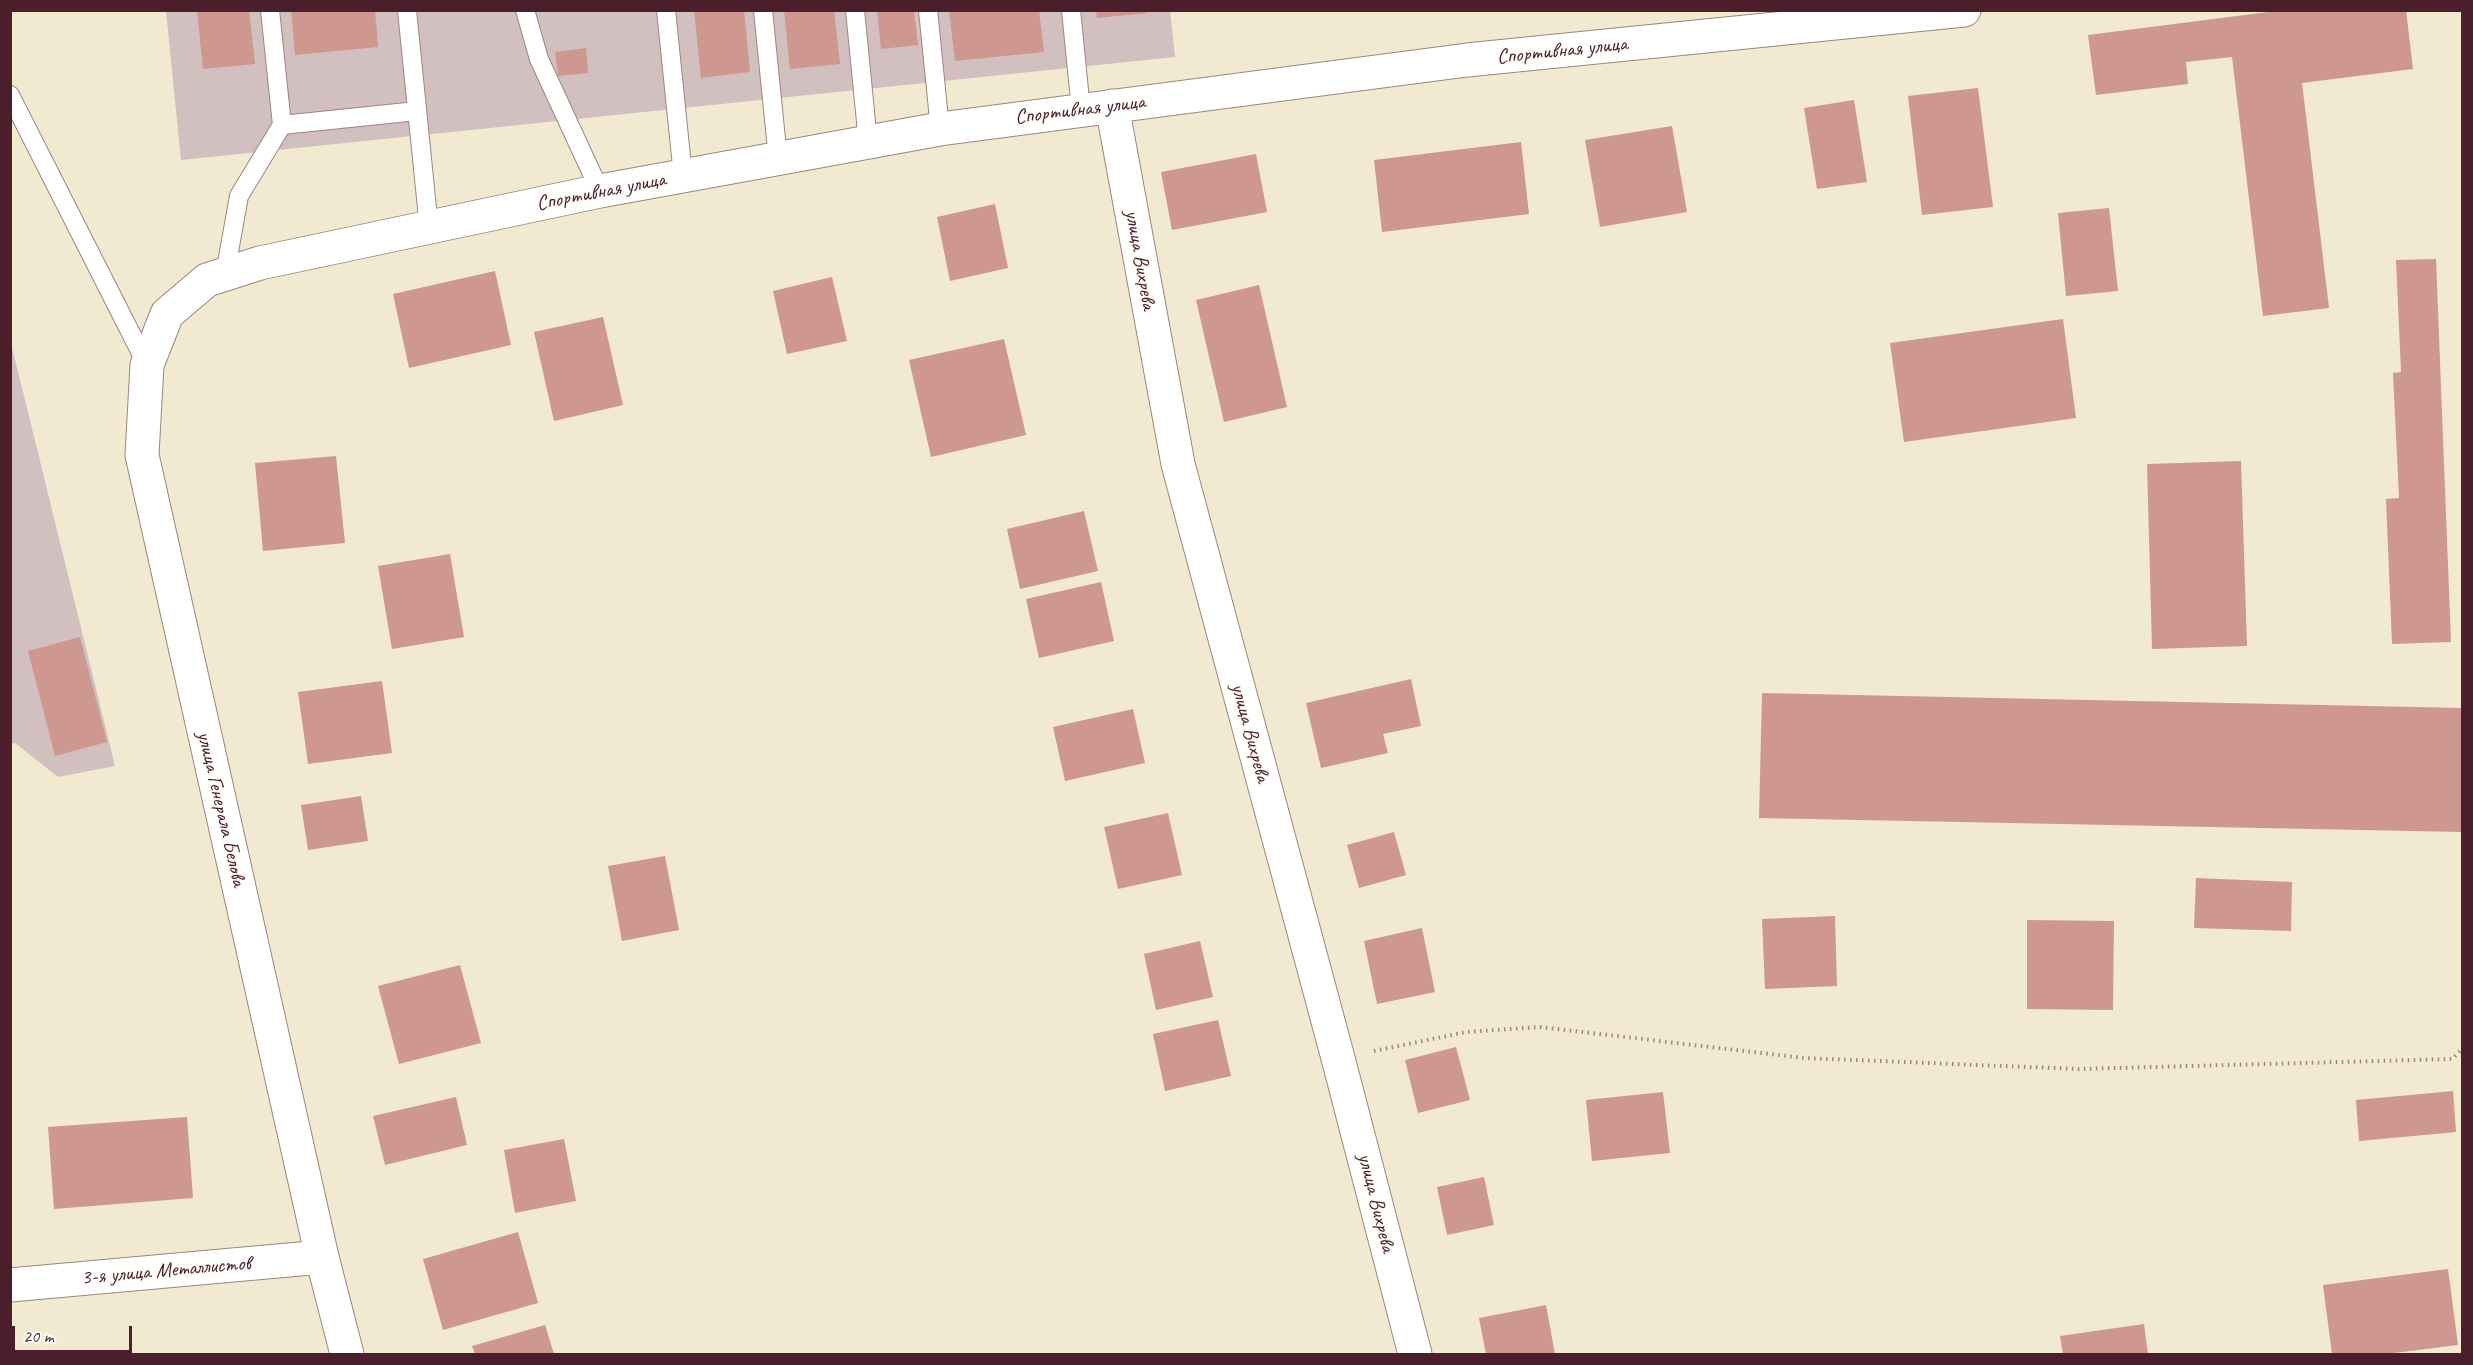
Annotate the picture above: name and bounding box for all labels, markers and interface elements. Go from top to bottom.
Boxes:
street label: Спортивная улица [1496,32,1628,70]
street label: Спортивная улица [1013,90,1147,130]
street label: Спортивная улица [534,167,668,217]
street label: улица Вихрева [1119,208,1161,312]
street label: улица Вихрева [1225,681,1275,785]
street label: улица Генерала Белова [191,729,251,889]
street label: улица Вихрева [1352,1151,1400,1255]
street label: 3-я улица Металлистов [80,1251,252,1291]
scale bar [15,1314,135,1352]
text: 20 m [23,1325,54,1347]

